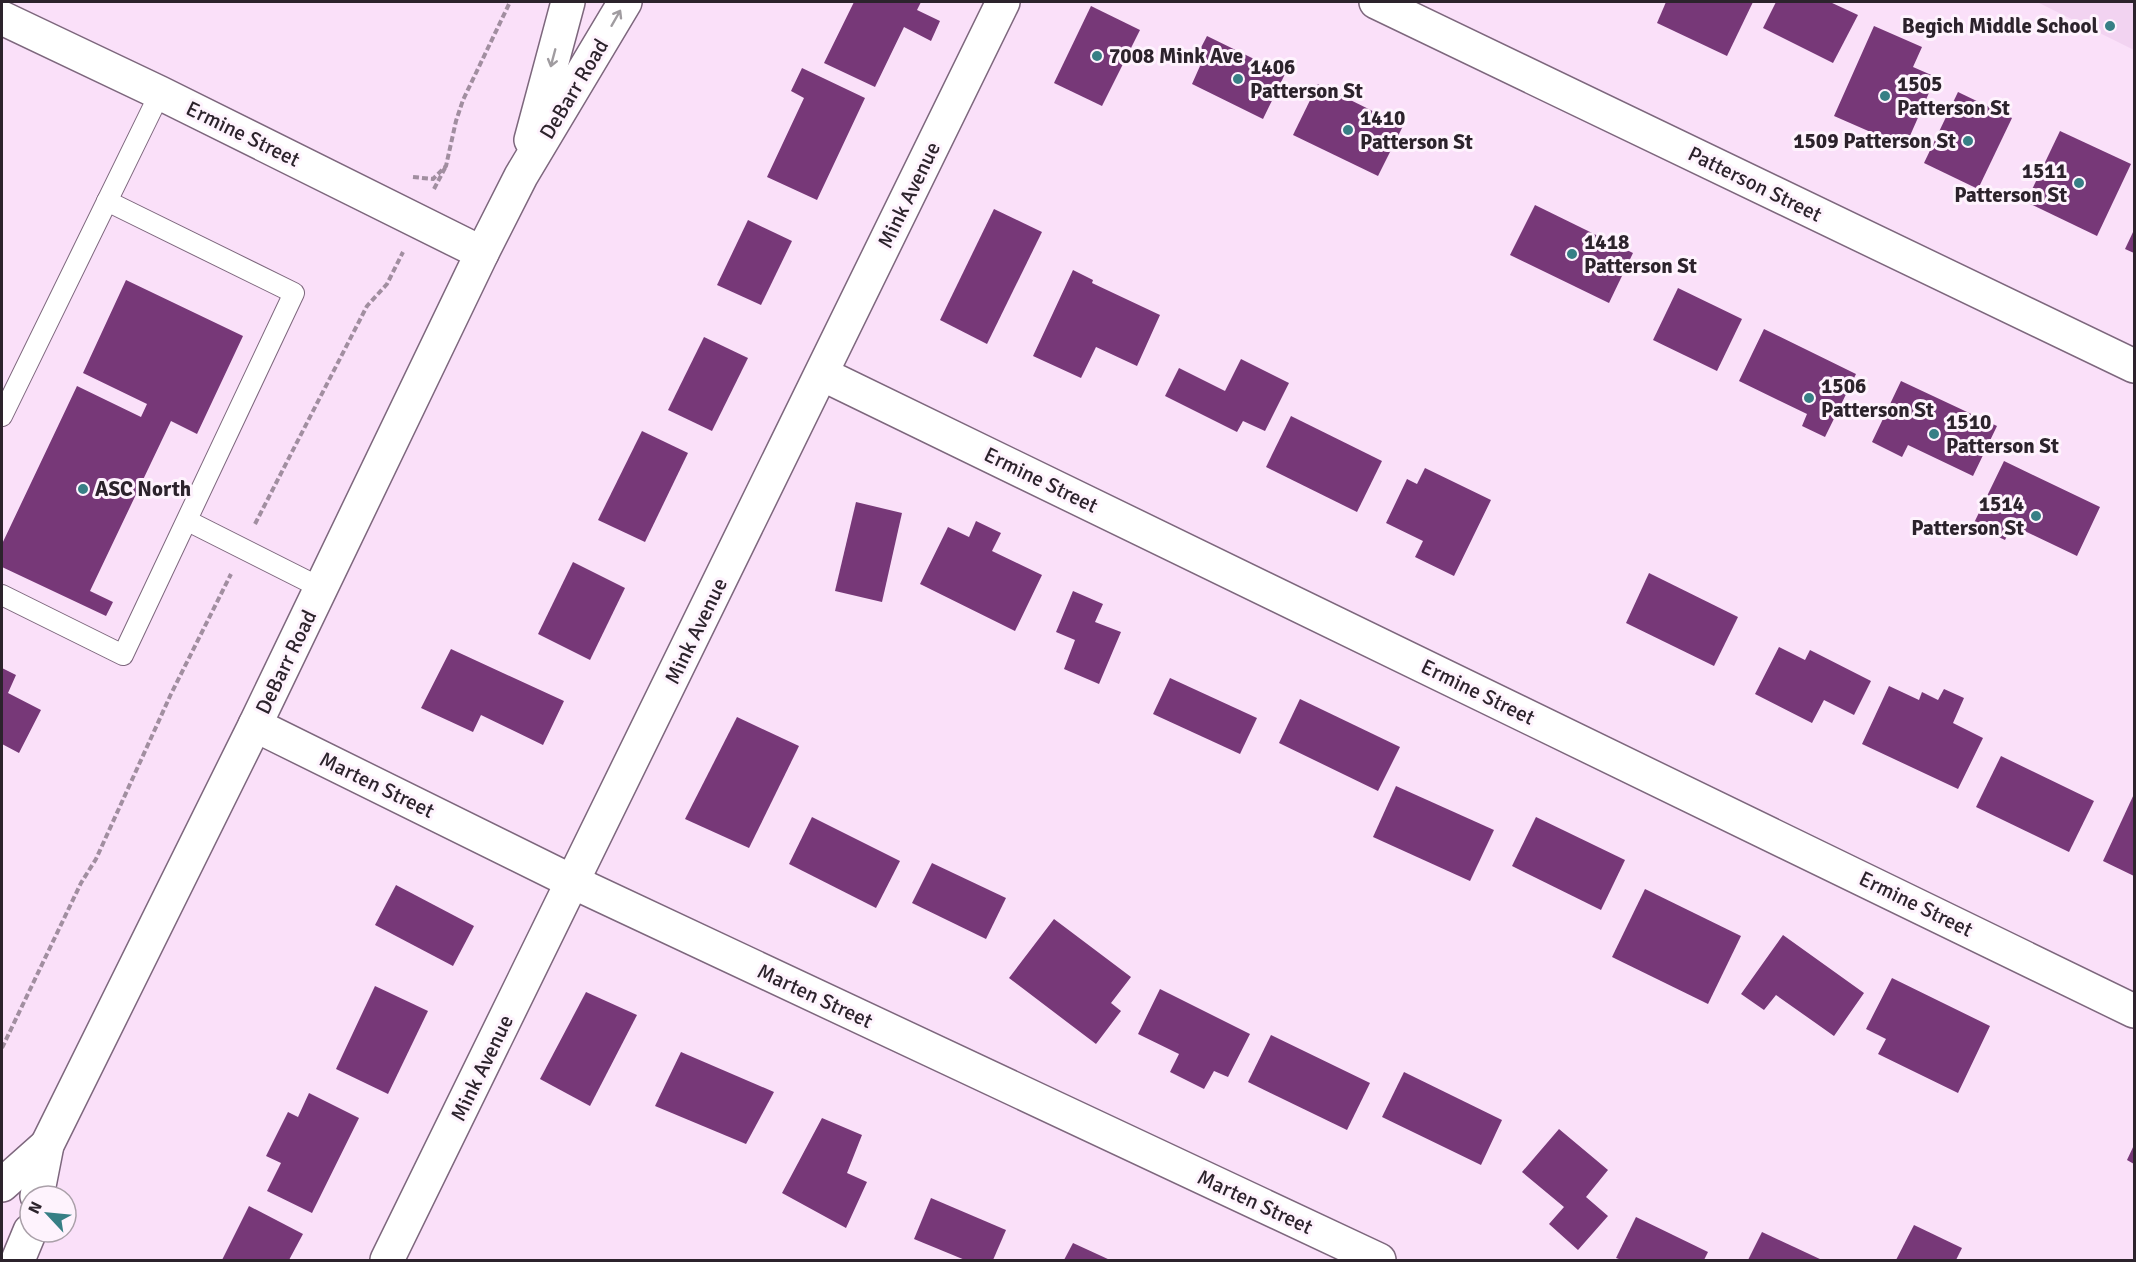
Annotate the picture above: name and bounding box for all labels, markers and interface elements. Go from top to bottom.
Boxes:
one-way arrow [611,10,623,27]
place label: Begich Middle School [1902,13,2098,39]
marker: Begich Middle School [2103,19,2117,33]
street label: DeBarr Road [534,34,614,144]
place label: 7008 Mink Ave [1109,43,1243,69]
one-way arrow [546,48,558,67]
marker: 7008 Mink Ave [1090,49,1104,63]
place label: 1406 Patterson St [1250,54,1363,104]
place label: 1505 Patterson St [1897,71,2010,121]
marker: 1406 Patterson St [1231,72,1245,86]
marker: 1505 Patterson St [1878,89,1892,103]
street label: Ermine Street [182,95,304,173]
place label: 1410 Patterson St [1360,105,1473,155]
marker: 1410 Patterson St [1341,123,1355,137]
place label: 1509 Patterson St [1793,128,1956,154]
marker: 1509 Patterson St [1961,134,1975,148]
street label: Mink Avenue [872,138,946,252]
street label: Patterson Street [1684,140,1826,228]
place label: 1511 Patterson St [1954,158,2067,208]
marker: 1511 Patterson St [2072,176,2086,190]
place label: 1418 Patterson St [1584,229,1697,279]
marker: 1418 Patterson St [1565,247,1579,261]
place label: 1506 Patterson St [1821,373,1934,423]
marker: 1506 Patterson St [1802,391,1816,405]
place label: 1510 Patterson St [1946,409,2059,459]
marker: 1510 Patterson St [1927,427,1941,441]
street label: Ermine Street [980,441,1102,519]
place label: ASC North [95,476,191,502]
marker: ASC North [76,482,90,496]
place label: 1514 Patterson St [1911,491,2024,541]
marker: 1514 Patterson St [2029,509,2043,523]
street label: Mink Avenue [659,574,733,688]
street label: DeBarr Road [250,606,322,718]
street label: Ermine Street [1417,653,1539,731]
street label: Marten Street [315,746,439,824]
street label: Ermine Street [1855,865,1977,943]
street label: Marten Street [753,958,877,1034]
street label: Mink Avenue [445,1011,519,1125]
street label: Marten Street [1193,1164,1317,1240]
north arrow [18,1184,78,1244]
text: N [24,1198,47,1217]

